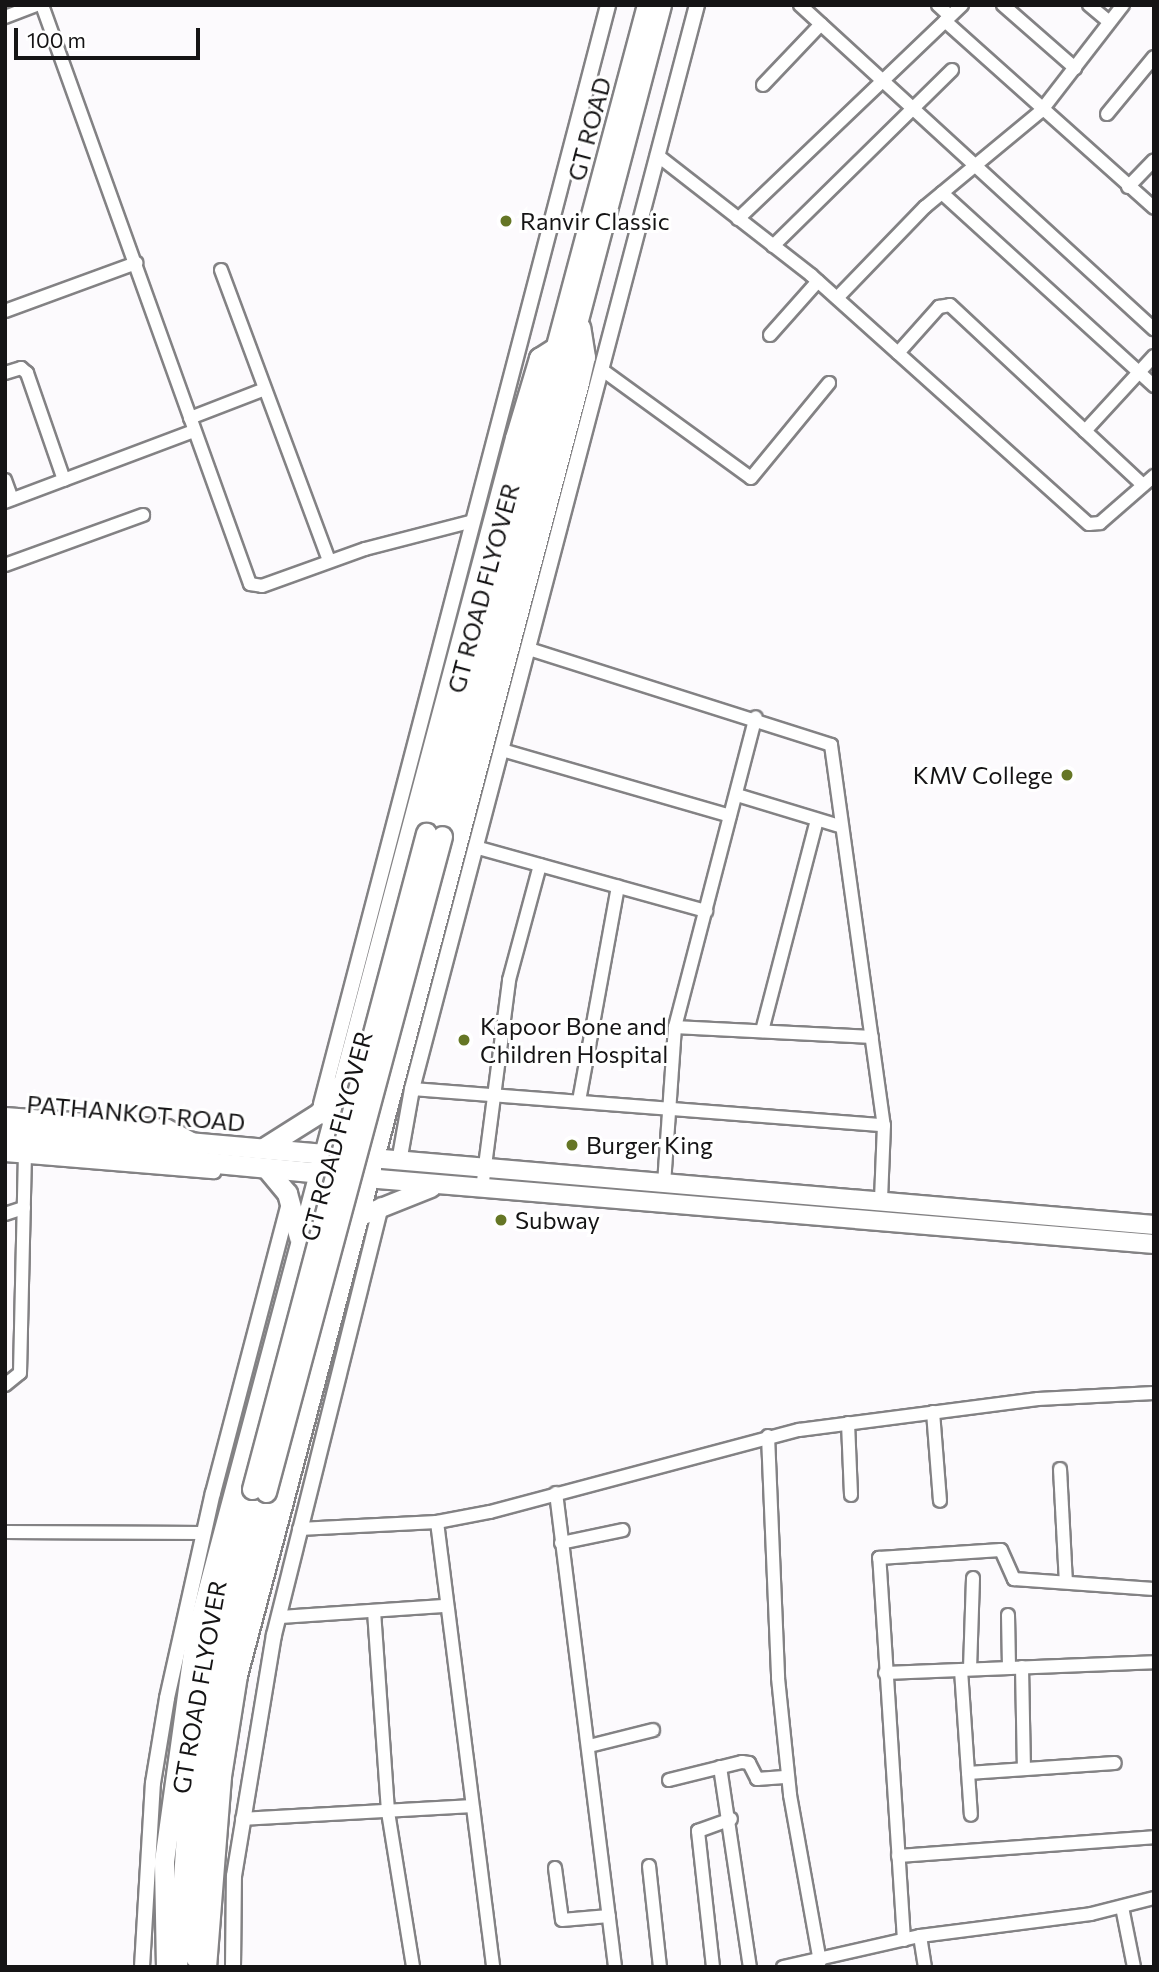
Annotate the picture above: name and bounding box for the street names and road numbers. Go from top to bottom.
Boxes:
street label: GT ROAD [561,74,617,184]
street label: GT ROAD FLYOVER [441,480,525,696]
street label: GT ROAD FLYOVER [294,1028,378,1244]
street label: PATHANKOT ROAD [26,1089,246,1137]
street label: GT ROAD FLYOVER [166,1578,232,1796]

